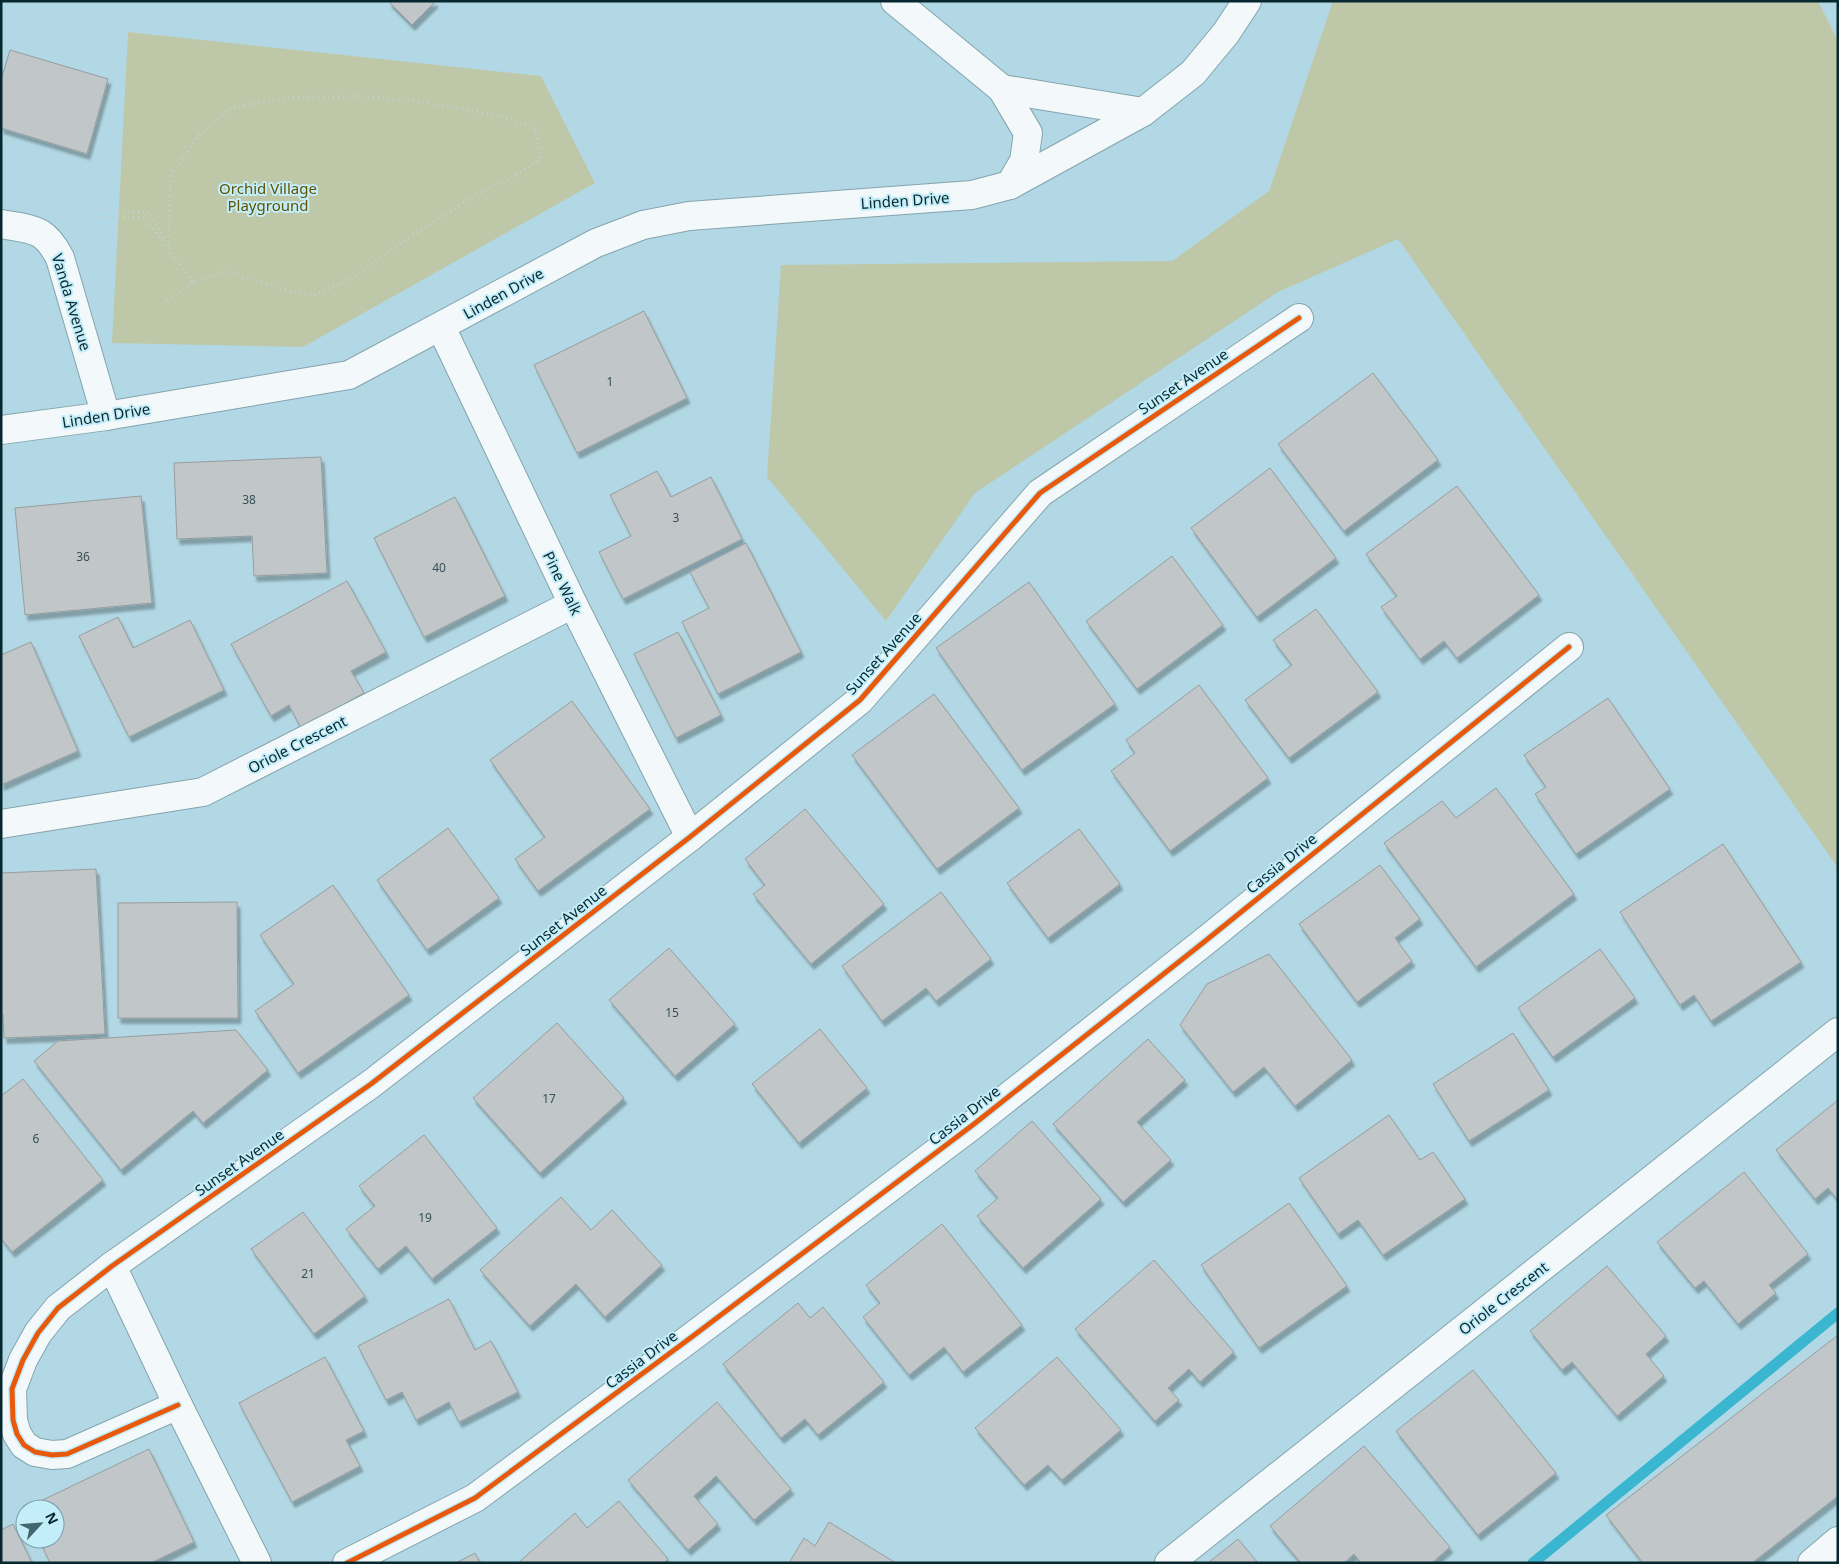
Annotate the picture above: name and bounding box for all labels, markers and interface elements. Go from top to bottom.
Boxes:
park label: Orchid Village Playground [219,178,317,215]
street label: Linden Drive [860,187,950,213]
street label: Vanda Avenue [48,251,96,353]
street label: Linden Drive [459,263,547,323]
street label: Sunset Avenue [1134,344,1232,418]
house number: 1 [607,373,613,390]
street label: Linden Drive [61,398,151,432]
house number: 38 [242,491,256,508]
house number: 3 [673,509,680,526]
house number: 36 [76,548,90,565]
street label: Pine Walk [539,548,587,618]
house number: 40 [432,559,446,576]
street label: Sunset Avenue [841,608,925,698]
street label: Oriole Crescent [244,710,350,778]
street label: Cassia Drive [1241,828,1321,898]
street label: Sunset Avenue [516,880,610,960]
house number: 15 [665,1004,679,1021]
street label: Cassia Drive [924,1081,1004,1149]
house number: 17 [542,1090,556,1107]
street label: Sunset Avenue [191,1124,287,1200]
house number: 6 [33,1130,40,1147]
house number: 19 [418,1209,432,1226]
street label: Oriole Crescent [1454,1256,1552,1339]
house number: 21 [301,1265,315,1282]
street label: Cassia Drive [601,1325,681,1393]
north arrow [15,1499,65,1549]
text: N [41,1509,63,1527]

